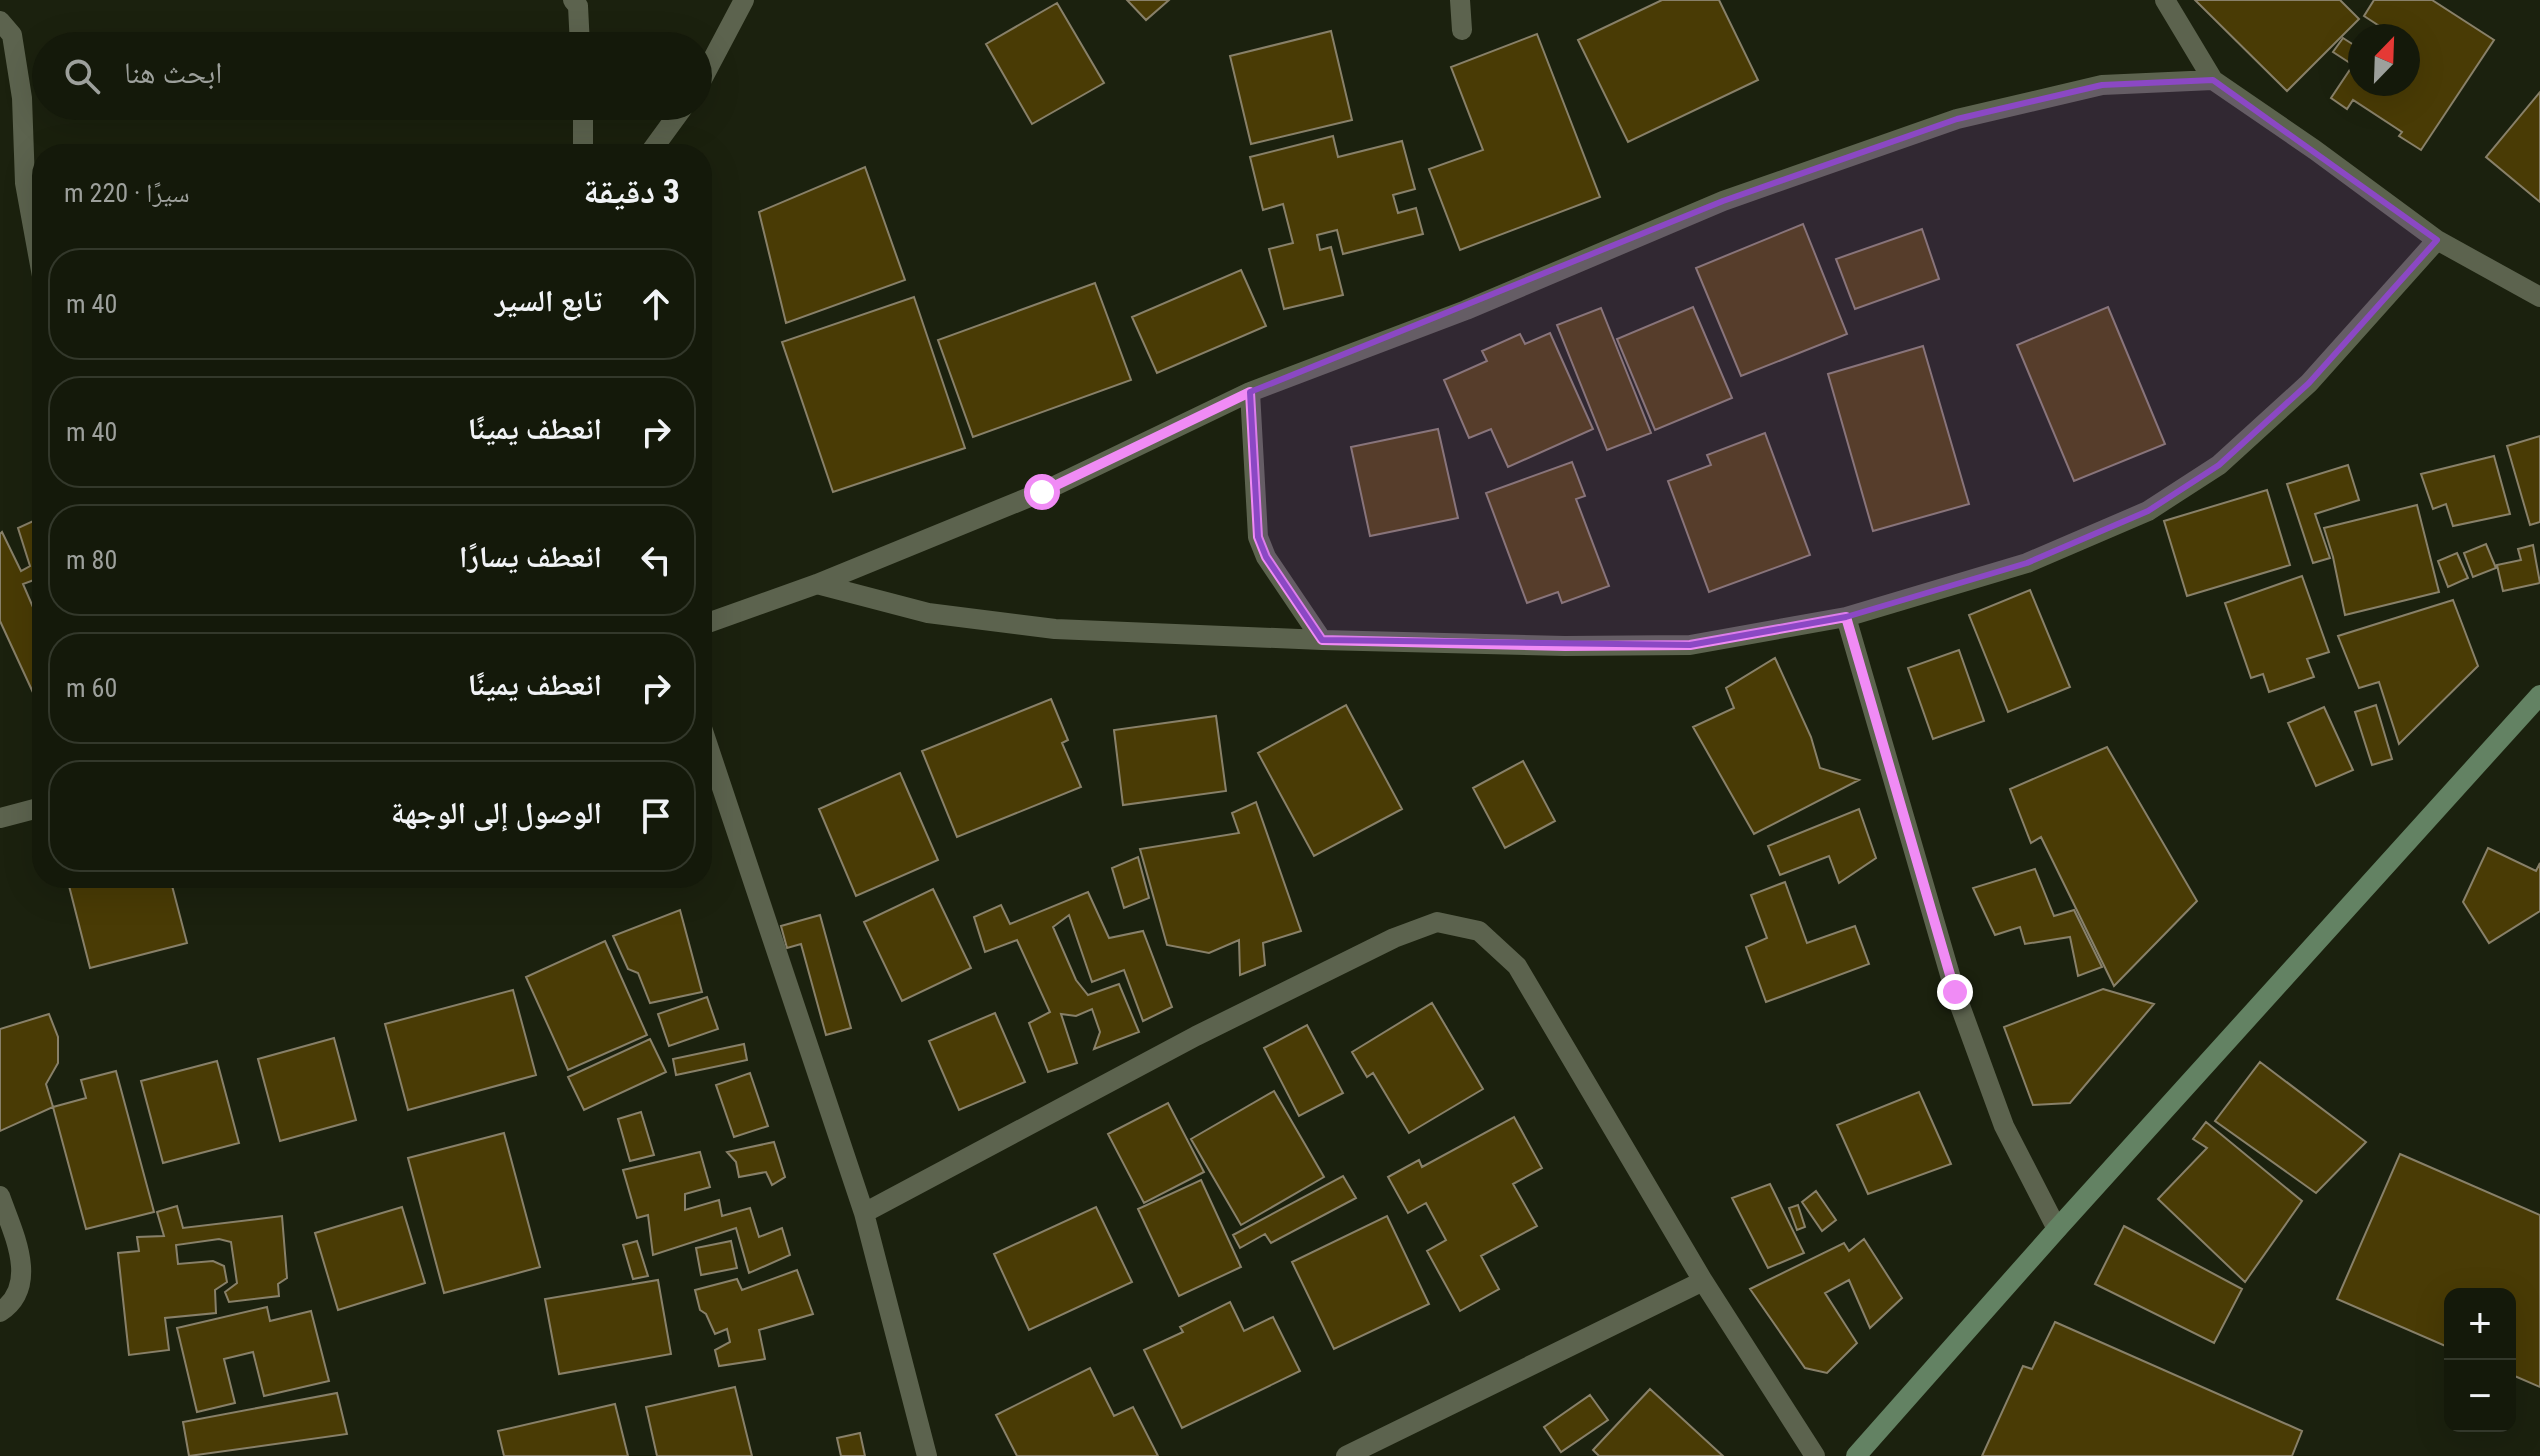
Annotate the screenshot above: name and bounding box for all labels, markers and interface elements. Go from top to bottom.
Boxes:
north arrow [2348,24,2420,96]
search box [32,32,712,120]
icon: search [60,54,104,98]
text: ابحث هنا [124,55,222,90]
text: 3 دقيقة [584,171,680,211]
text: سيرًا · 220 m [64,178,190,208]
icon: ahead [634,282,678,326]
text: تابع السير [495,283,602,318]
text: 40 m [66,289,117,319]
icon: right [634,410,678,454]
text: انعطف يمينًا [468,411,602,446]
text: 40 m [66,417,117,447]
route start [1024,474,1060,510]
icon: left [634,538,678,582]
text: انعطف يسارًا [459,539,602,574]
text: 80 m [66,545,117,575]
icon: right [634,666,678,710]
text: انعطف يمينًا [468,667,602,702]
text: 60 m [66,673,117,703]
icon: arrive [634,794,678,838]
text: الوصول إلى الوجهة [391,795,602,830]
route end [1937,974,1973,1010]
map controls [2444,1288,2516,1432]
button: + [2444,1288,2516,1360]
button: − [2444,1360,2516,1432]

